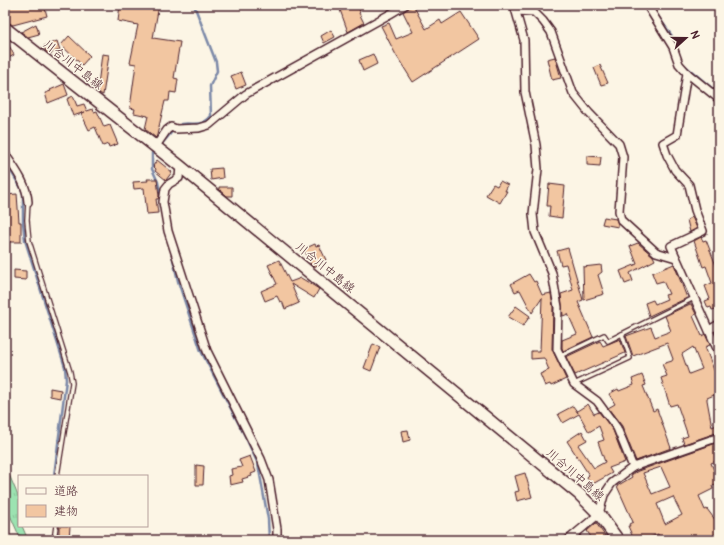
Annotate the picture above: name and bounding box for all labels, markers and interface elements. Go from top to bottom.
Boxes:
north arrow [666,18,706,58]
text: N [687,29,702,41]
street label: 川合川中島線 [40,37,106,93]
street label: 川合川中島線 [292,240,358,296]
street label: 川合川中島線 [543,446,607,504]
legend [18,475,148,527]
text: 道路 [54,484,78,499]
text: 建物 [54,504,78,519]

